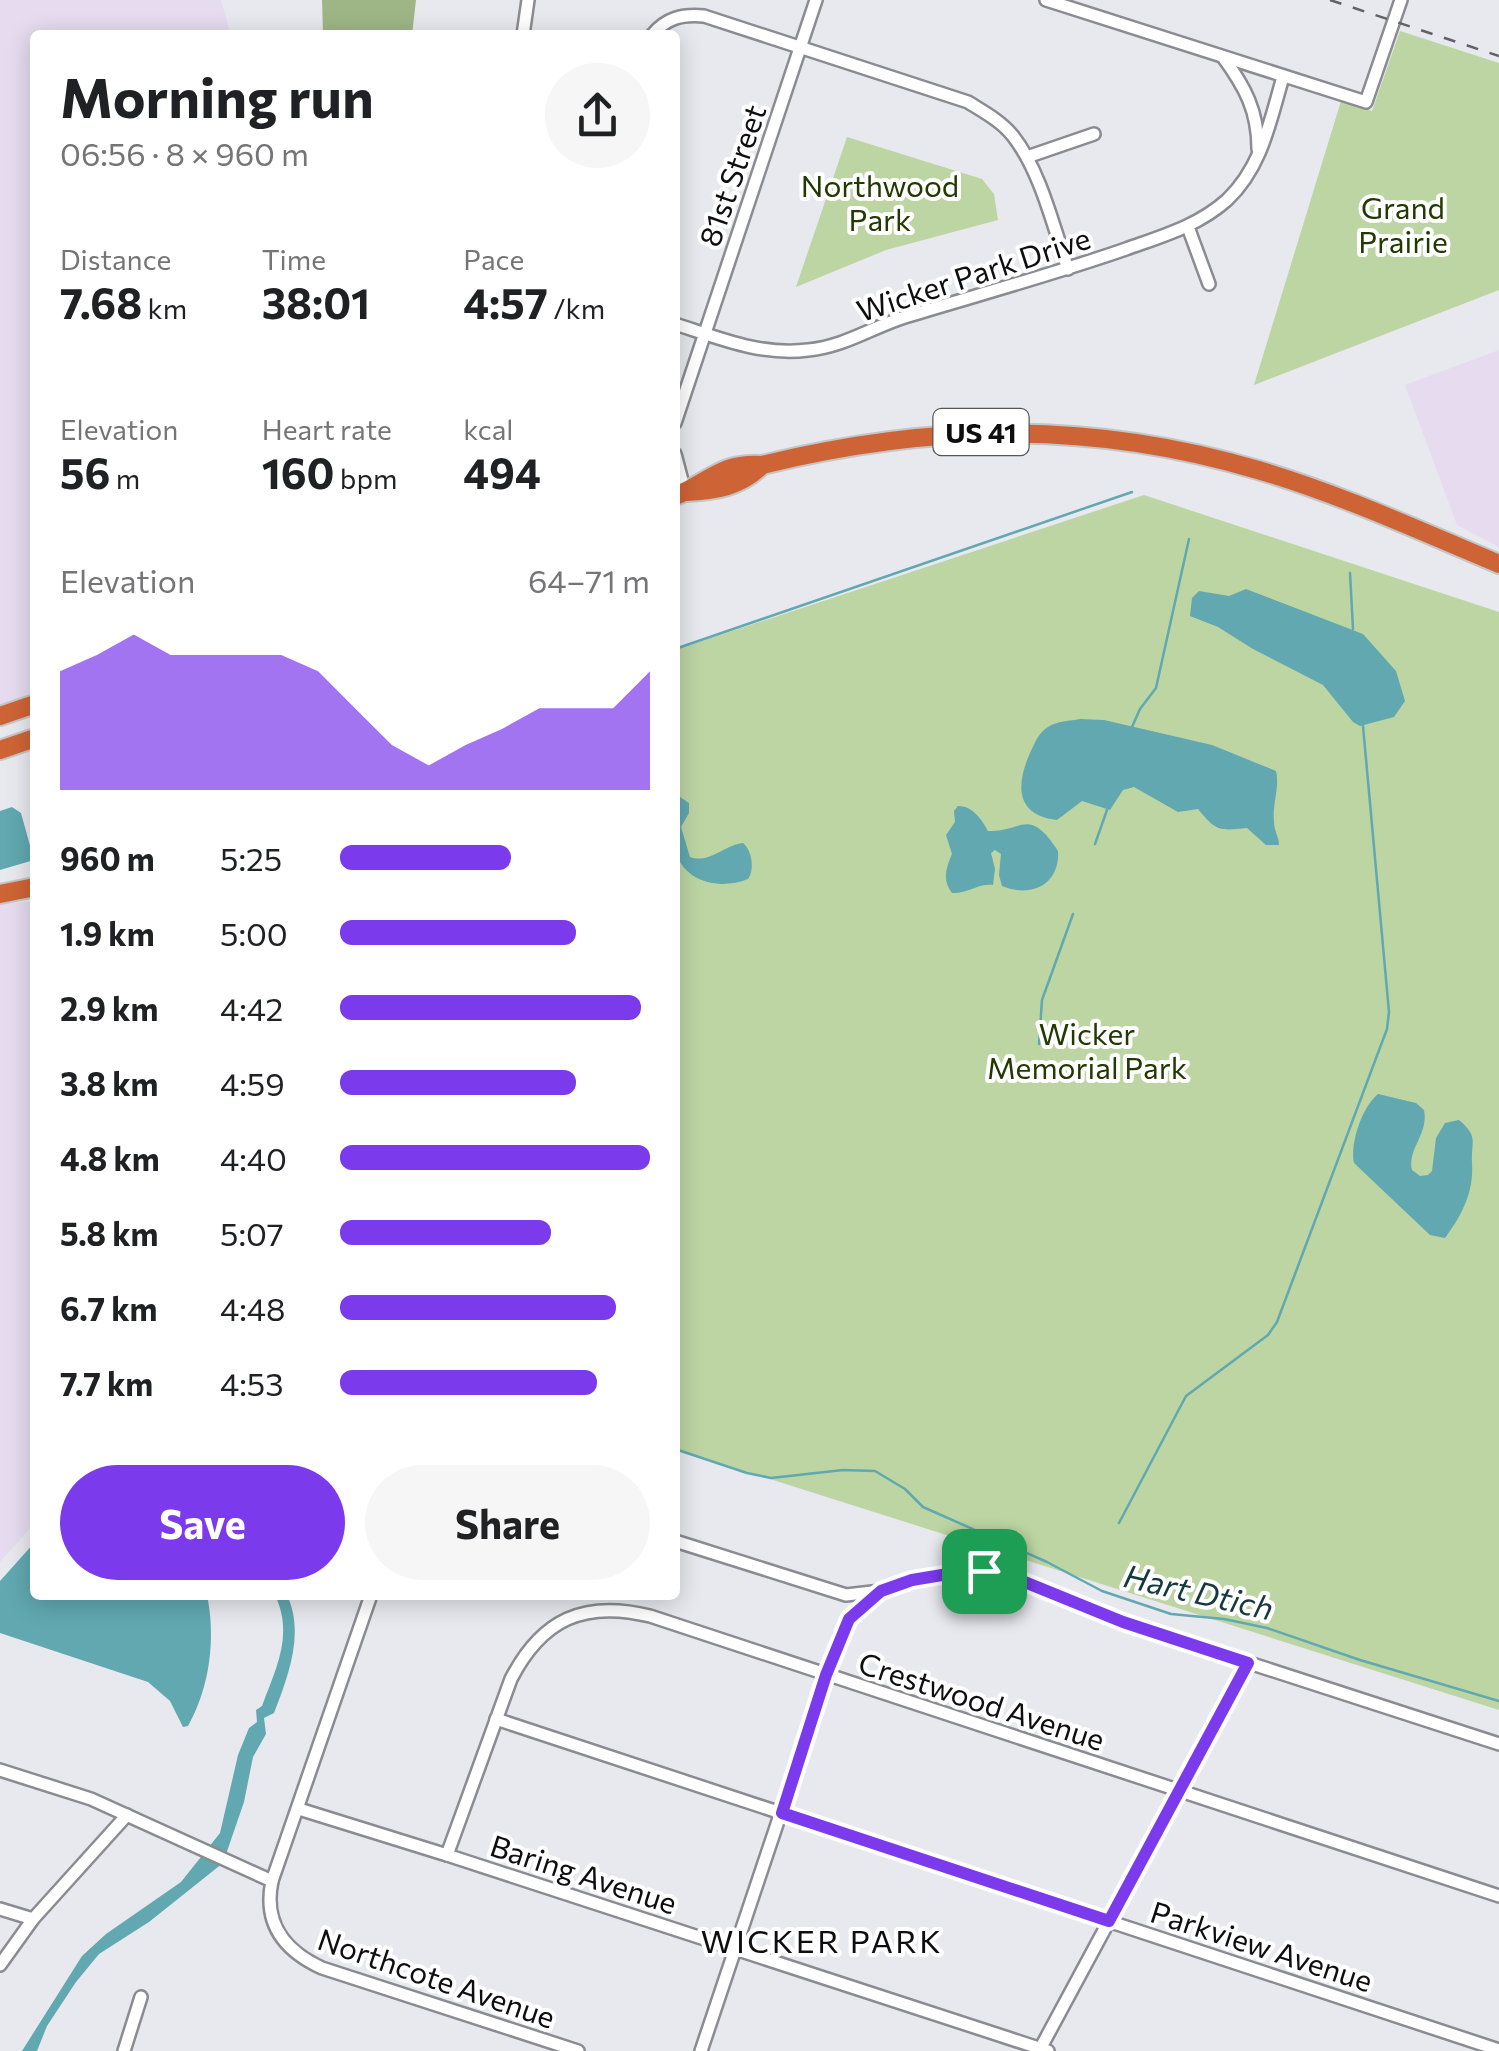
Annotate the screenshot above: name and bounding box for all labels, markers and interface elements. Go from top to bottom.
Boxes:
text: Morning run [60,62,374,129]
button: share [545,63,650,168]
street label: 81st Street [690,99,772,251]
text: 06:56 · 8 × 960 m [60,133,309,173]
park label: Northwood Park [801,166,959,237]
park label: Grand Prairie [1358,188,1448,259]
street label: Wicker Park Drive [852,218,1094,328]
text: Distance [60,242,171,276]
text: Time [262,242,326,276]
text: Pace [463,242,524,276]
text: 7.68 [60,276,142,328]
text: 38:01 [262,276,370,328]
text: 4:57 [463,276,548,328]
text: km [142,291,187,325]
text: /km [548,291,605,325]
road number: US 41 [934,409,1028,455]
text: Elevation [60,412,178,446]
text: Heart rate [262,412,392,446]
text: kcal [463,412,513,446]
text: 56 [60,446,110,498]
text: 160 [262,446,334,498]
text: 494 [463,446,541,498]
text: m [110,461,140,495]
text: bpm [334,461,397,495]
text: Elevation [60,560,195,600]
text: 64–71 m [528,560,650,600]
text: 960 m [60,838,155,878]
text: 5:25 [220,838,282,878]
text: 1.9 km [60,913,155,953]
text: 5:00 [220,913,288,953]
text: 2.9 km [60,988,158,1028]
text: 4:42 [220,988,283,1028]
park label: Wicker Memorial Park [987,1014,1187,1085]
text: 3.8 km [60,1063,158,1103]
text: 4:59 [220,1063,285,1103]
text: 4.8 km [60,1138,160,1178]
text: 4:40 [220,1138,287,1178]
text: 5.8 km [60,1213,158,1253]
text: 5:07 [220,1213,284,1253]
text: 6.7 km [60,1288,157,1328]
text: 4:48 [220,1288,285,1328]
text: 7.7 km [60,1363,153,1403]
text: 4:53 [220,1363,283,1403]
button: Save [60,1465,345,1580]
button: Share [365,1465,650,1580]
pin [942,1529,1027,1614]
icon: arrive [957,1544,1012,1599]
water label: Hart Dtich [1121,1554,1277,1628]
street label: Crestwood Avenue [854,1643,1110,1757]
street label: Baring Avenue [486,1825,682,1921]
street label: Parkview Avenue [1146,1892,1378,1998]
street label: Northcote Avenue [314,1919,560,2035]
district label: WICKER PARK [701,1920,943,1960]

